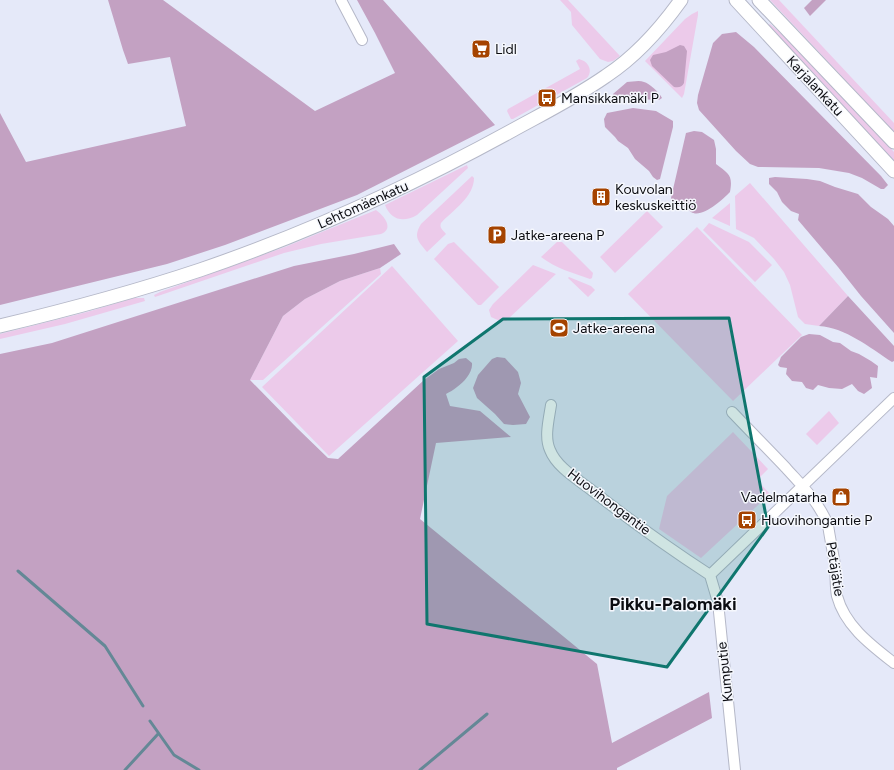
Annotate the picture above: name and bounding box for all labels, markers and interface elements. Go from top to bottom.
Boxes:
supermarket icon: Lidl [470,38,492,60]
place label: Lidl [495,41,517,58]
street label: Karjalankatu [783,52,847,120]
bus stop icon: Mansikkamäki P [536,87,558,109]
place label: Mansikkamäki P [561,90,659,107]
street label: Lehtomäenkatu [315,177,411,233]
place label: Kouvolan keskuskeittiö [615,181,696,214]
building icon: Kouvolan keskuskeittiö [590,186,612,208]
parking icon: Jatke-areena P [486,224,508,246]
place label: Jatke-areena P [511,227,604,244]
sports icon: Jatke-areena [548,317,570,339]
place label: Jatke-areena [573,320,655,337]
street label: Huovihongantie [564,465,654,539]
shop icon: Vadelmatarha [830,486,852,508]
place label: Vadelmatarha [741,489,827,506]
bus stop icon: Huovihongantie P [736,509,758,531]
place label: Huovihongantie P [761,512,872,529]
street label: Petäjätie [822,540,848,598]
district label: Pikku-Palomäki [609,593,737,615]
street label: Kumputie [713,641,737,703]

